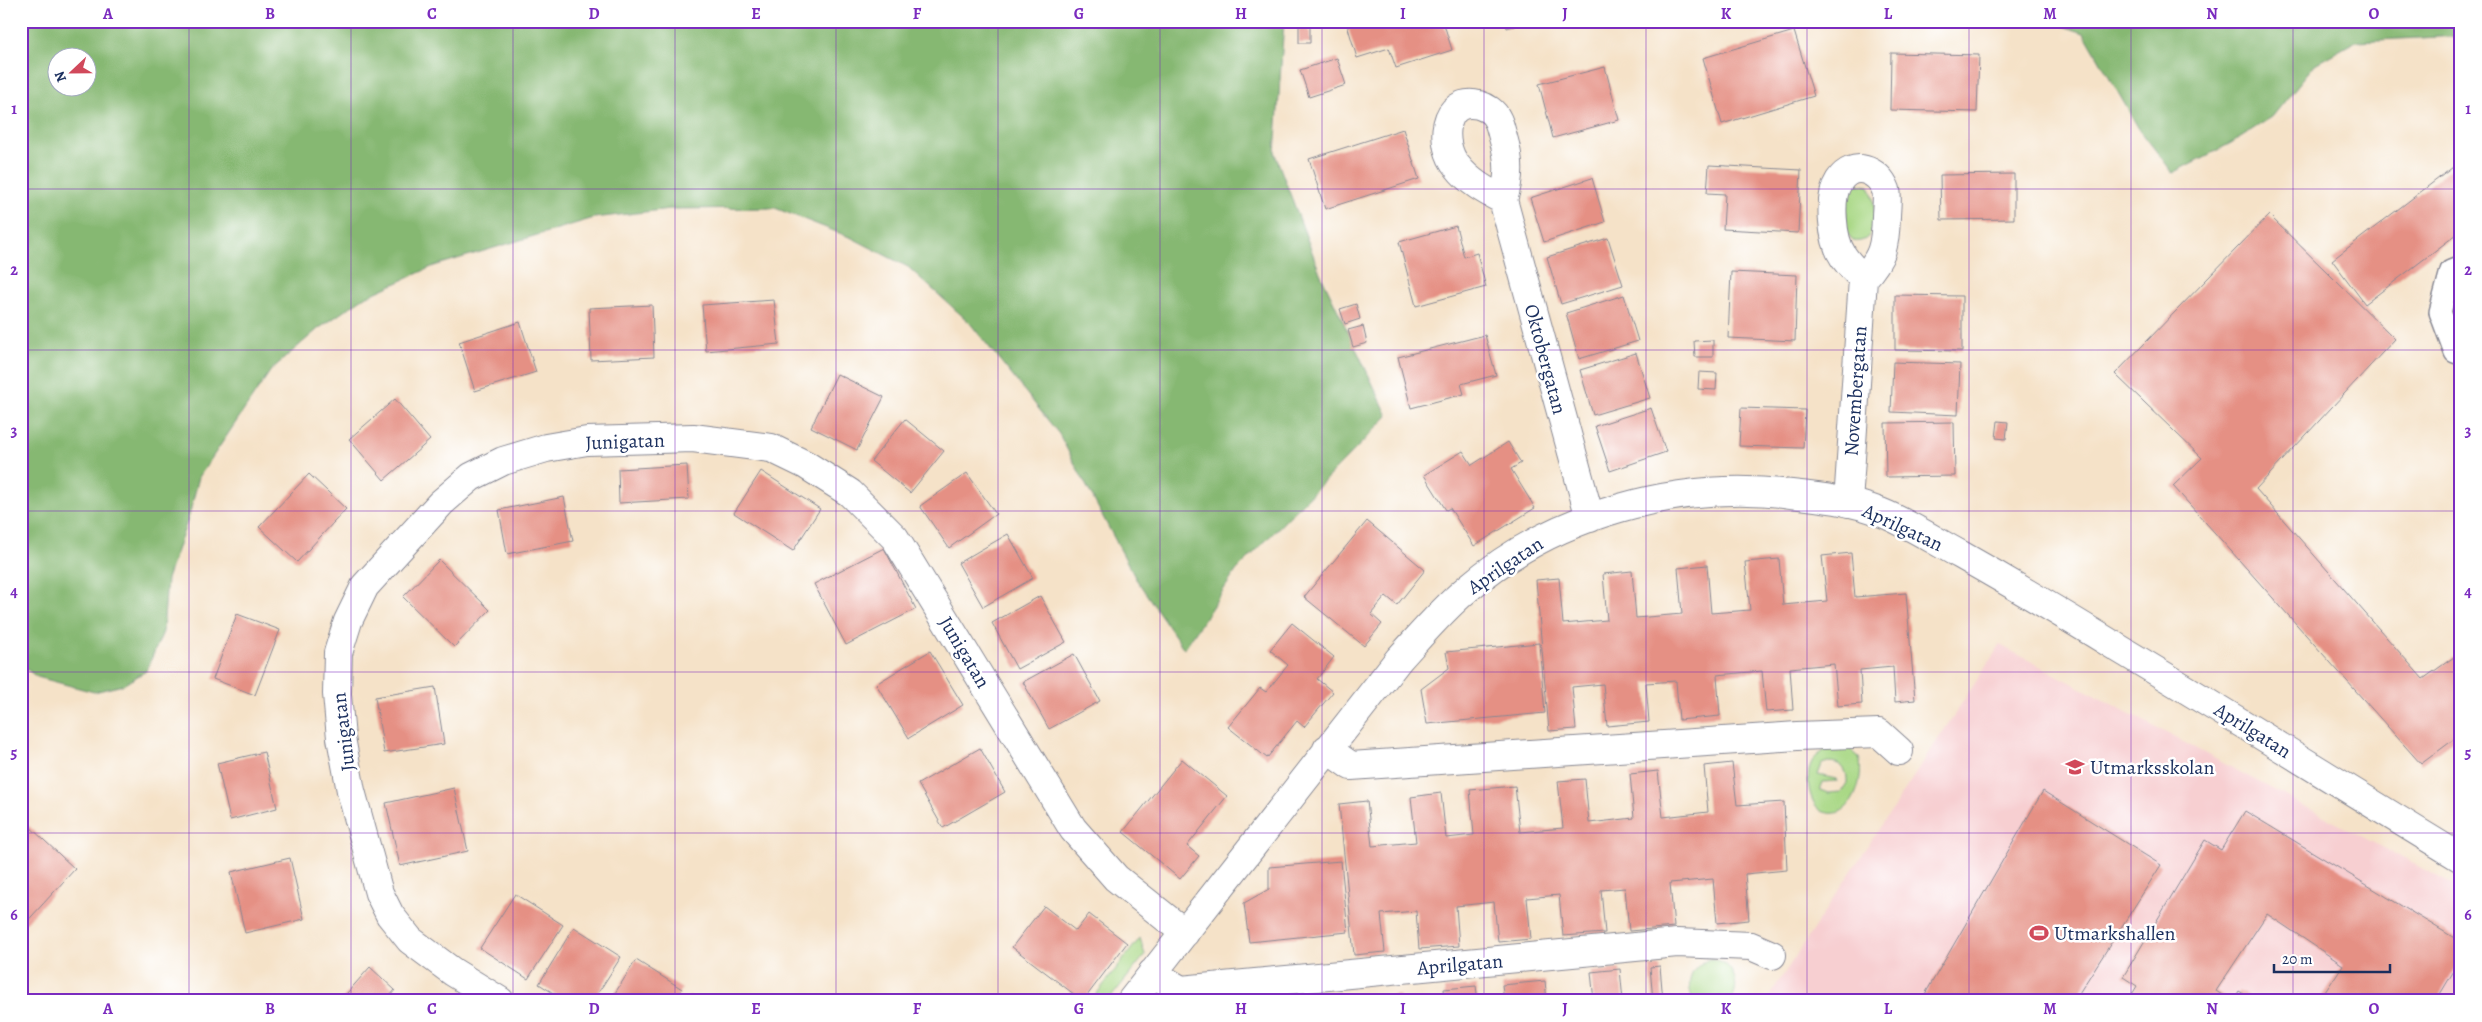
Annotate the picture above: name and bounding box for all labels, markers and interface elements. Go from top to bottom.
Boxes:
text: A [102,3,114,25]
text: B [265,3,275,25]
text: C [427,3,437,25]
text: D [588,3,600,25]
text: E [751,3,761,25]
text: F [913,3,922,25]
text: G [1074,3,1084,25]
text: H [1235,3,1247,25]
text: I [1400,3,1406,25]
text: J [1562,3,1568,25]
text: K [1721,3,1732,25]
text: L [1884,3,1893,25]
text: M [2043,3,2057,25]
text: N [2206,3,2218,25]
text: O [2369,3,2380,25]
north arrow [48,48,98,98]
text: N [50,68,71,85]
text: 1 [11,98,17,120]
text: 1 [2465,98,2471,120]
text: 2 [10,259,18,281]
text: 2 [2464,259,2472,281]
street label: Oktobergatan [1518,301,1573,417]
street label: Novembergatan [1837,325,1874,457]
text: 3 [11,420,18,442]
text: 3 [2465,420,2472,442]
street label: Junigatan [585,427,665,456]
street label: Aprilgatan [1857,497,1947,558]
street label: Aprilgatan [1461,530,1549,601]
text: 4 [10,581,18,603]
text: 4 [2464,581,2472,603]
street label: Junigatan [933,611,997,693]
street label: Junigatan [325,691,362,773]
street label: Aprilgatan [2208,696,2296,765]
text: 5 [11,742,18,764]
text: 5 [2465,742,2472,764]
place label: Utmarksskolan [2090,754,2215,781]
school or university icon: Utmarksskolan [2064,756,2086,778]
text: 6 [10,904,18,926]
text: 6 [2464,904,2472,926]
place label: Utmarkshallen [2054,920,2176,947]
sports icon: Utmarkshallen [2028,922,2050,944]
scale bar [2274,942,2391,974]
street label: Aprilgatan [1415,947,1504,982]
text: 20 m [2282,949,2313,969]
text: A [102,998,114,1020]
text: B [265,998,275,1020]
text: C [427,998,437,1020]
text: D [588,998,600,1020]
text: E [751,998,761,1020]
text: F [913,998,922,1020]
text: G [1074,998,1084,1020]
text: H [1235,998,1247,1020]
text: I [1400,998,1406,1020]
text: J [1562,998,1568,1020]
text: K [1721,998,1732,1020]
text: L [1884,998,1893,1020]
text: M [2043,998,2057,1020]
text: N [2206,998,2218,1020]
text: O [2369,998,2380,1020]

